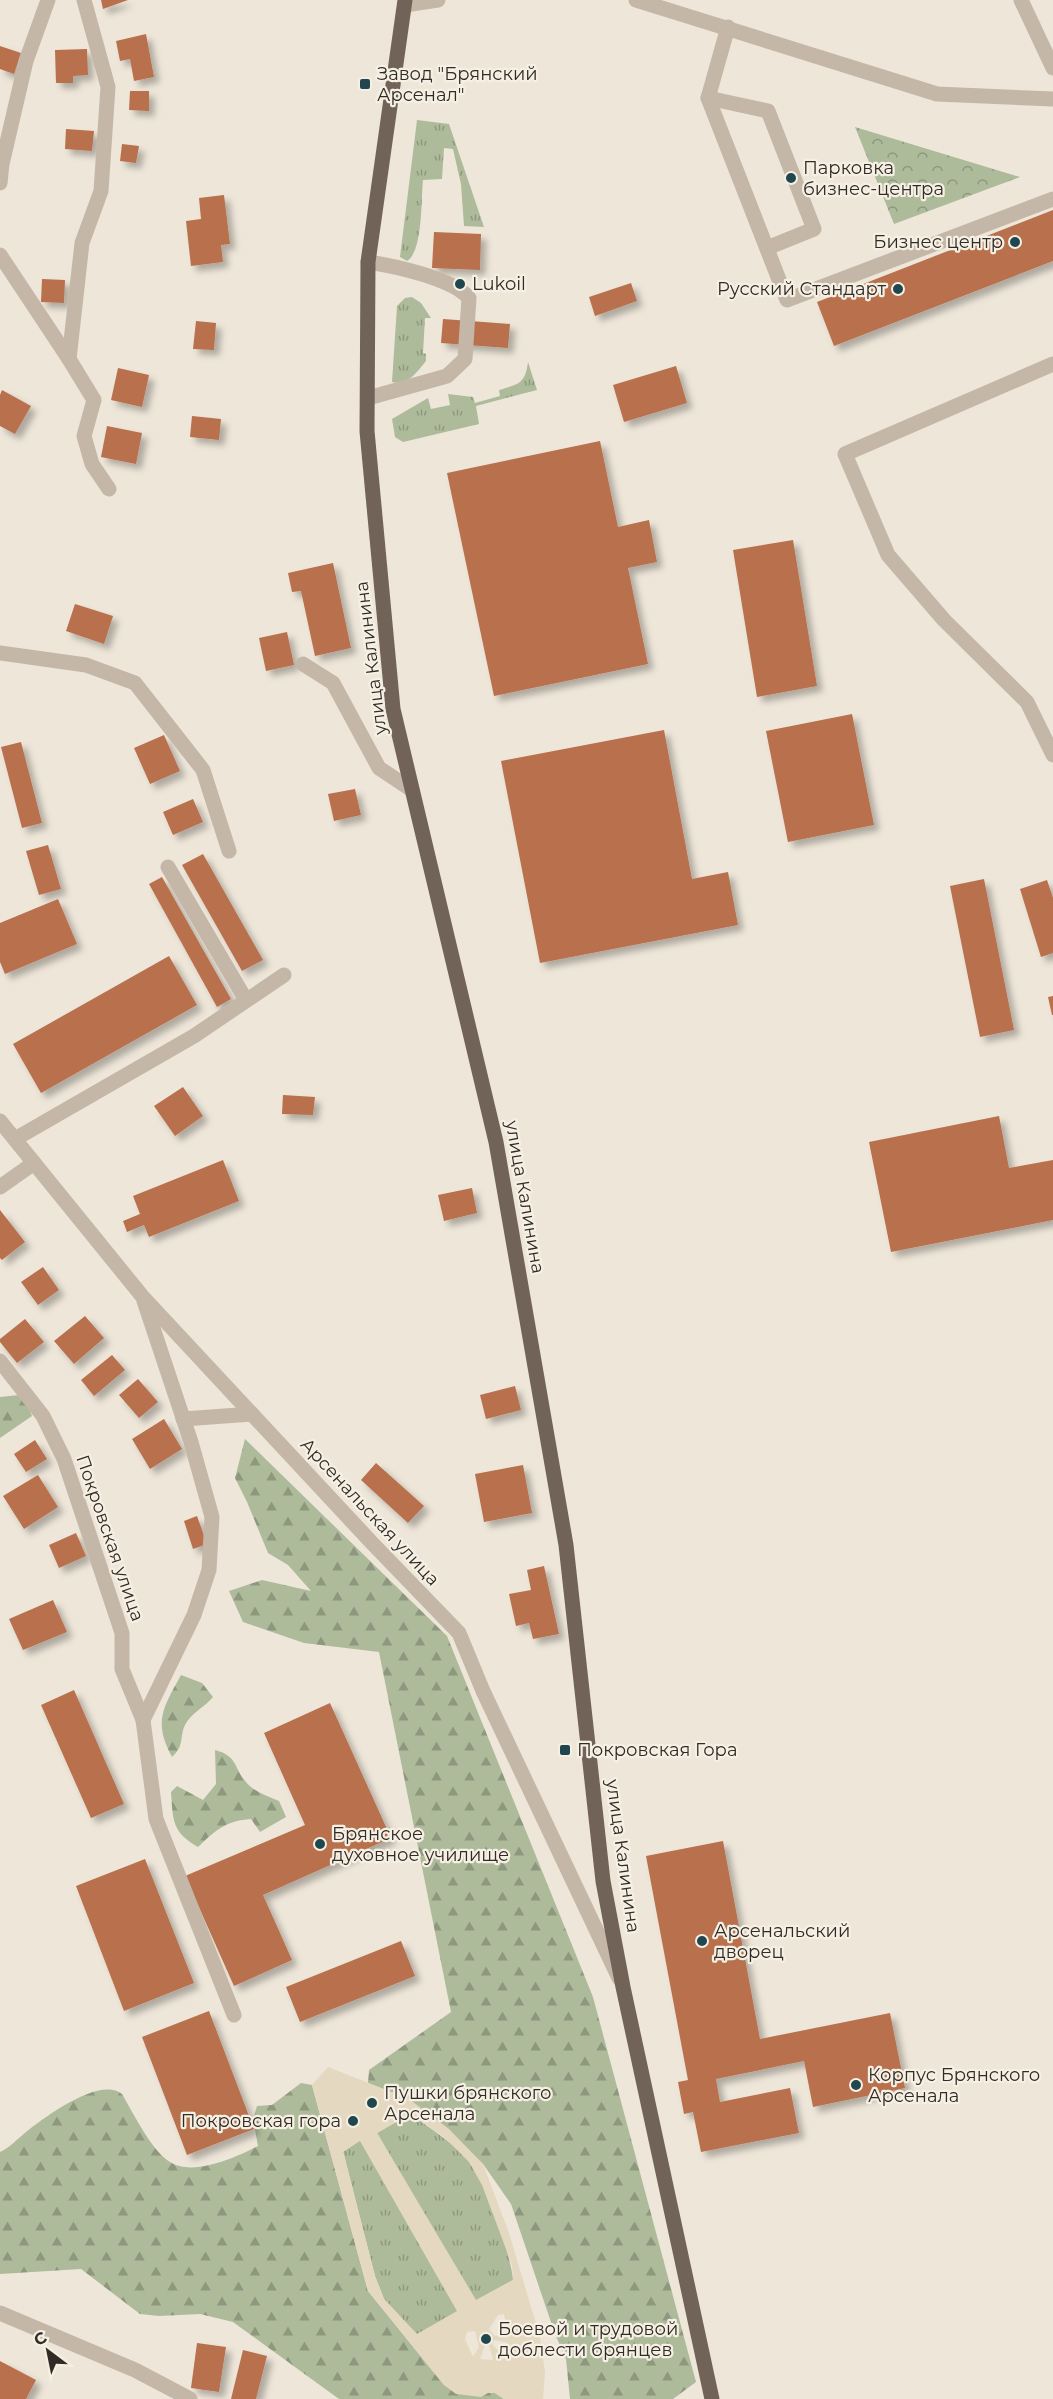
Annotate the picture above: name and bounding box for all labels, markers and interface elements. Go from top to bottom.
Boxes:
place label: Завод "Брянский Арсенал" [377,63,538,106]
marker: Завод "Брянский Арсенал" [358,77,372,91]
place label: Парковка бизнес-центра [803,157,944,200]
marker: Парковка бизнес-центра [784,171,798,185]
place label: Бизнес центр [873,231,1003,253]
marker: Бизнес центр [1008,235,1022,249]
place label: Lukoil [472,273,526,295]
marker: Lukoil [453,277,467,291]
place label: Русский Стандарт [717,278,886,300]
marker: Русский Стандарт [891,282,905,296]
street label: улица Калинина [351,580,391,737]
street label: улица Калинина [501,1118,549,1275]
street label: Арсенальская улица [296,1434,444,1590]
street label: Покровская улица [71,1452,149,1624]
place label: Покровская Гора [577,1739,737,1761]
marker: Покровская Гора [558,1743,572,1757]
street label: улица Калинина [601,1777,645,1934]
place label: Брянское духовное училище [332,1823,509,1866]
marker: Брянское духовное училище [313,1837,327,1851]
place label: Арсенальский дворец [714,1920,850,1963]
marker: Арсенальский дворец [695,1934,709,1948]
place label: Корпус Брянского Арсенала [868,2064,1040,2107]
marker: Корпус Брянского Арсенала [849,2078,863,2092]
place label: Пушки брянского Арсенала [384,2082,551,2125]
marker: Пушки брянского Арсенала [365,2096,379,2110]
place label: Покровская гора [181,2110,341,2132]
marker: Покровская гора [346,2114,360,2128]
place label: Боевой и трудовой доблести брянцев [498,2318,678,2361]
north arrow [18,2321,78,2381]
text: С [30,2327,51,2350]
marker: Боевой и трудовой доблести брянцев [479,2332,493,2346]

